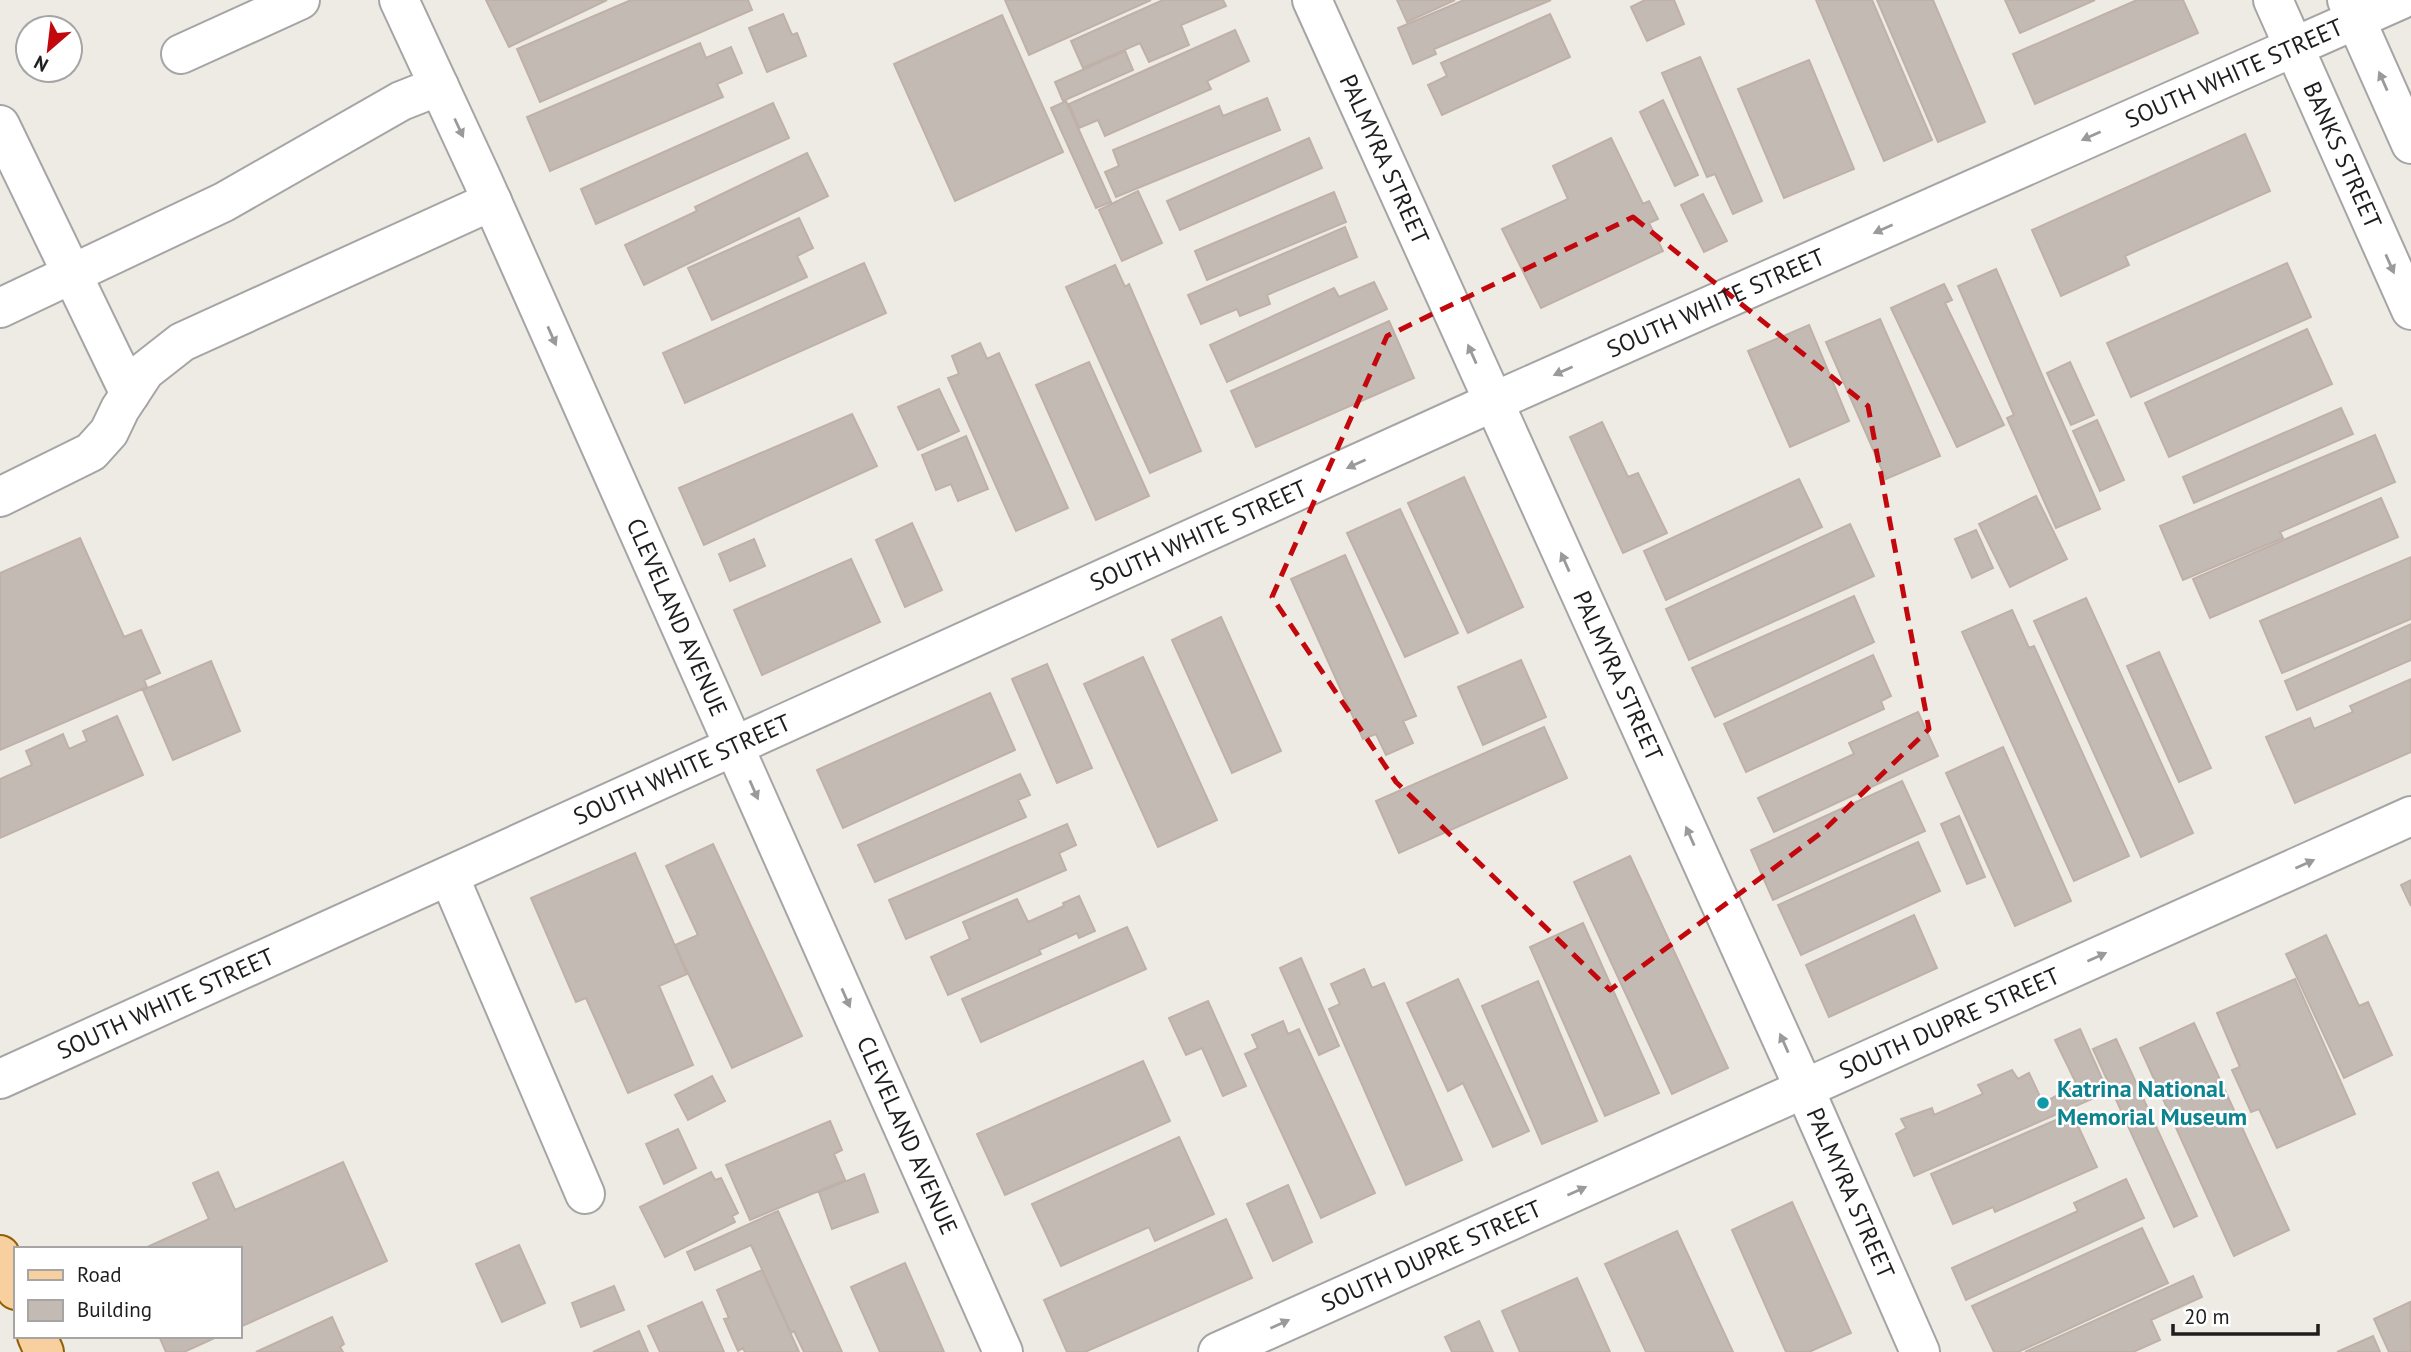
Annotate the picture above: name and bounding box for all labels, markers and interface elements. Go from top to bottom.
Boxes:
street label: SOUTH WHITE STREET [2120,11,2348,135]
north arrow [14,14,84,84]
text: N [30,50,52,78]
street label: PALMYRA STREET [1333,69,1436,249]
one-way arrow [2377,71,2389,91]
street label: BANKS STREET [2296,77,2389,233]
one-way arrow [453,118,465,138]
one-way arrow [2081,130,2101,142]
one-way arrow [1873,223,1893,235]
street label: SOUTH WHITE STREET [1602,241,1829,365]
one-way arrow [2385,253,2396,274]
one-way arrow [546,326,558,346]
one-way arrow [1466,344,1478,364]
one-way arrow [1553,365,1573,377]
one-way arrow [1346,459,1366,470]
street label: SOUTH WHITE STREET [1085,472,1312,598]
street label: CLEVELAND AVENUE [620,513,735,721]
one-way arrow [1560,551,1571,572]
street label: PALMYRA STREET [1566,586,1670,766]
street label: SOUTH WHITE STREET [568,707,795,832]
one-way arrow [748,780,760,800]
one-way arrow [1684,825,1695,846]
one-way arrow [2295,858,2315,870]
street label: SOUTH WHITE STREET [52,941,279,1066]
one-way arrow [2087,951,2108,962]
street label: SOUTH DUPRE STREET [1834,960,2064,1086]
one-way arrow [840,988,852,1008]
street label: CLEVELAND AVENUE [850,1031,965,1239]
one-way arrow [1778,1033,1790,1053]
place label: Katrina National Memorial Museum [2057,1073,2247,1132]
marker: Katrina National Memorial Museum [2035,1095,2051,1111]
street label: PALMYRA STREET [1800,1103,1902,1283]
one-way arrow [1567,1185,1587,1197]
street label: SOUTH DUPRE STREET [1316,1193,1546,1319]
legend [14,1247,242,1338]
text: Road [77,1261,121,1288]
scale bar [2173,1292,2318,1336]
text: Building [77,1296,152,1323]
text: 20 m [2184,1303,2230,1330]
one-way arrow [1270,1318,1290,1330]

